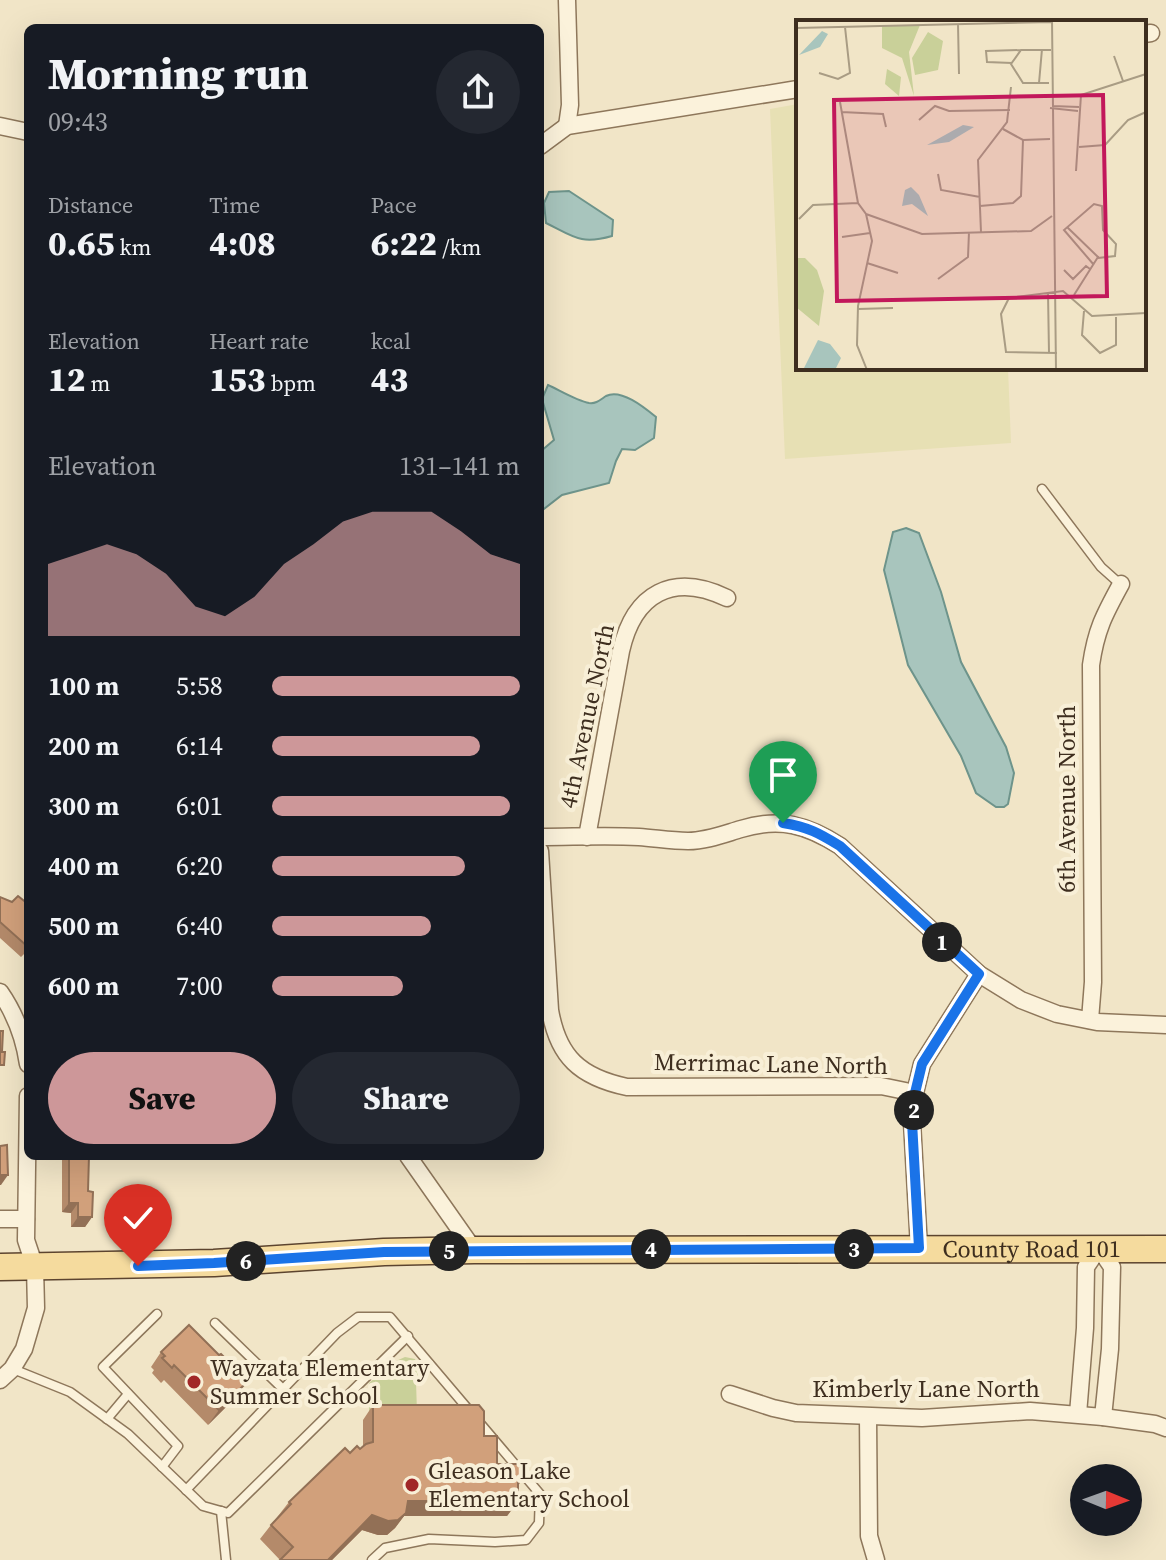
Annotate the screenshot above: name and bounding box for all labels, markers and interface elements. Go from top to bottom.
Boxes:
inset map [796,20,1146,370]
text: Morning run [48,43,309,104]
button: share [436,50,520,134]
text: 09:43 [48,104,108,140]
text: Distance [48,190,133,220]
text: Time [209,190,260,220]
text: Pace [371,190,417,220]
text: 0.65 [48,220,114,266]
text: 4:08 [209,220,276,266]
text: 6:22 [371,220,437,266]
text: km [114,232,151,262]
text: /km [437,232,481,262]
text: Elevation [48,326,140,356]
text: Heart rate [209,326,309,356]
text: kcal [371,326,411,356]
text: 12 [48,356,85,402]
text: 153 [209,356,266,402]
text: 43 [371,356,408,402]
text: m [85,368,110,398]
text: bpm [266,368,316,398]
text: Elevation [48,448,157,484]
text: 131–141 m [399,448,520,484]
street label: 4th Avenue North [551,621,622,811]
text: 100 m [48,668,119,704]
text: 5:58 [176,668,223,704]
street label: 6th Avenue North [1050,705,1083,893]
text: 200 m [48,728,119,764]
text: 6:14 [176,728,223,764]
pin [749,741,817,823]
icon: arrive [761,753,805,797]
text: 300 m [48,788,119,824]
text: 6:01 [176,788,223,824]
text: 400 m [48,848,119,884]
text: 6:20 [176,848,223,884]
text: 500 m [48,908,119,944]
text: 6:40 [176,908,223,944]
pin: 1 [922,922,962,962]
text: 1 [936,927,948,957]
text: 600 m [48,968,119,1004]
text: 7:00 [176,968,223,1004]
street label: Merrimac Lane North [654,1045,888,1082]
button: Save [48,1052,276,1144]
button: Share [292,1052,520,1144]
pin: 2 [894,1090,934,1130]
text: 2 [908,1095,920,1125]
pin [104,1184,172,1266]
icon: check [116,1196,160,1240]
pin: 4 [631,1229,671,1269]
pin: 3 [834,1229,874,1269]
pin: 5 [429,1231,469,1271]
street label: County Road 101 [942,1232,1121,1265]
text: 4 [645,1234,657,1264]
text: 3 [848,1234,860,1264]
text: 5 [443,1236,455,1266]
pin: 6 [226,1241,266,1281]
text: 6 [240,1246,252,1276]
place label: Wayzata Elementary Summer School [210,1351,430,1412]
street label: Kimberly Lane North [812,1372,1040,1405]
marker: Wayzata Elementary Summer School [185,1373,203,1391]
place label: Gleason Lake Elementary School [428,1454,630,1515]
north arrow [1070,1464,1142,1536]
map controls [1070,1464,1142,1536]
marker: Gleason Lake Elementary School [403,1476,421,1494]

